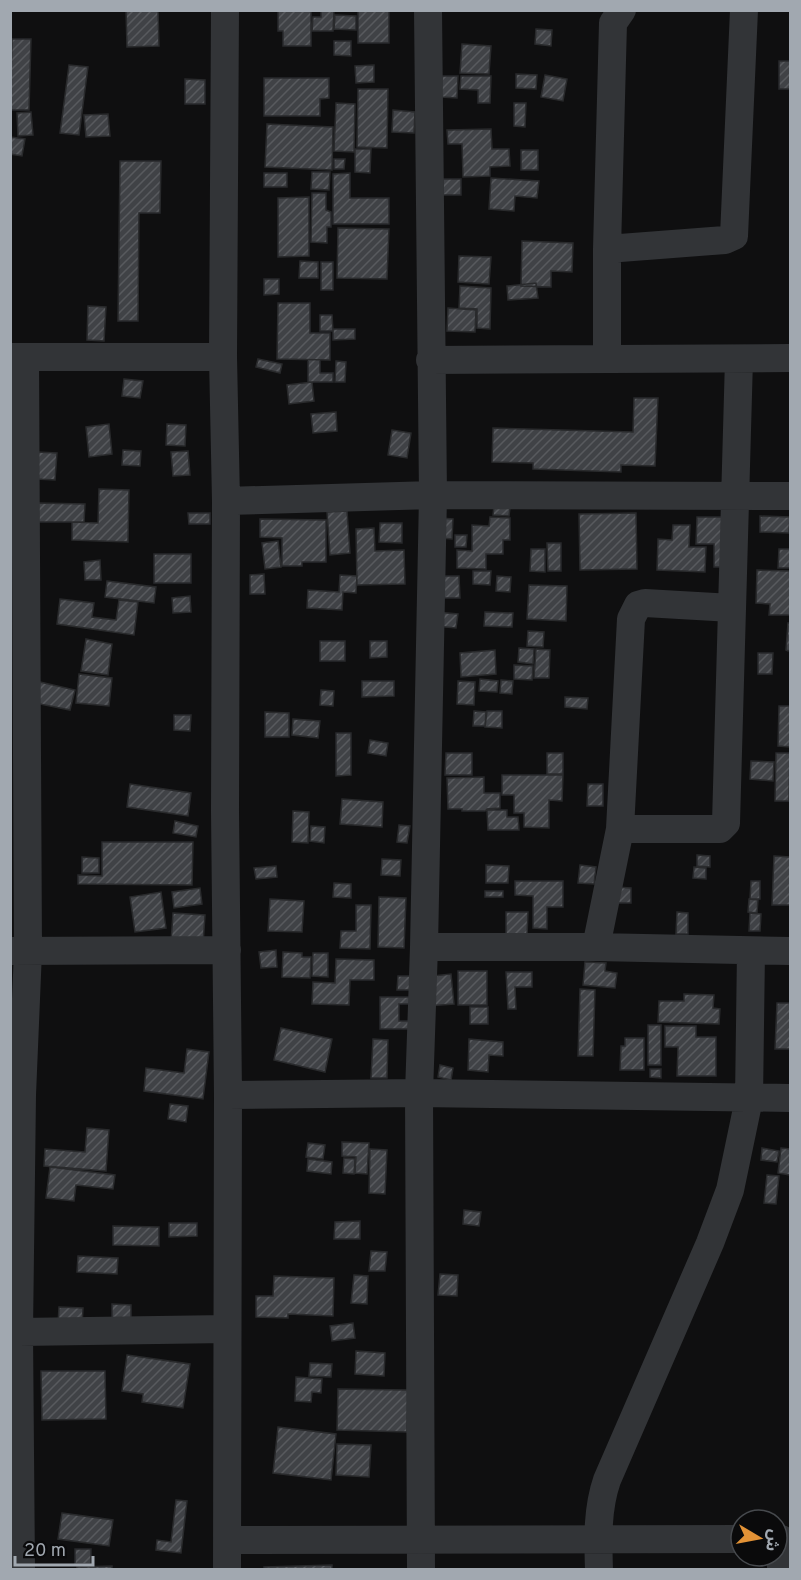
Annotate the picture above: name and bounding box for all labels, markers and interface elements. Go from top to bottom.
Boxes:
north arrow [729,1508,789,1568]
text: ش [760,1528,784,1553]
scale bar [15,1529,93,1567]
text: 20 m [24,1540,66,1563]

